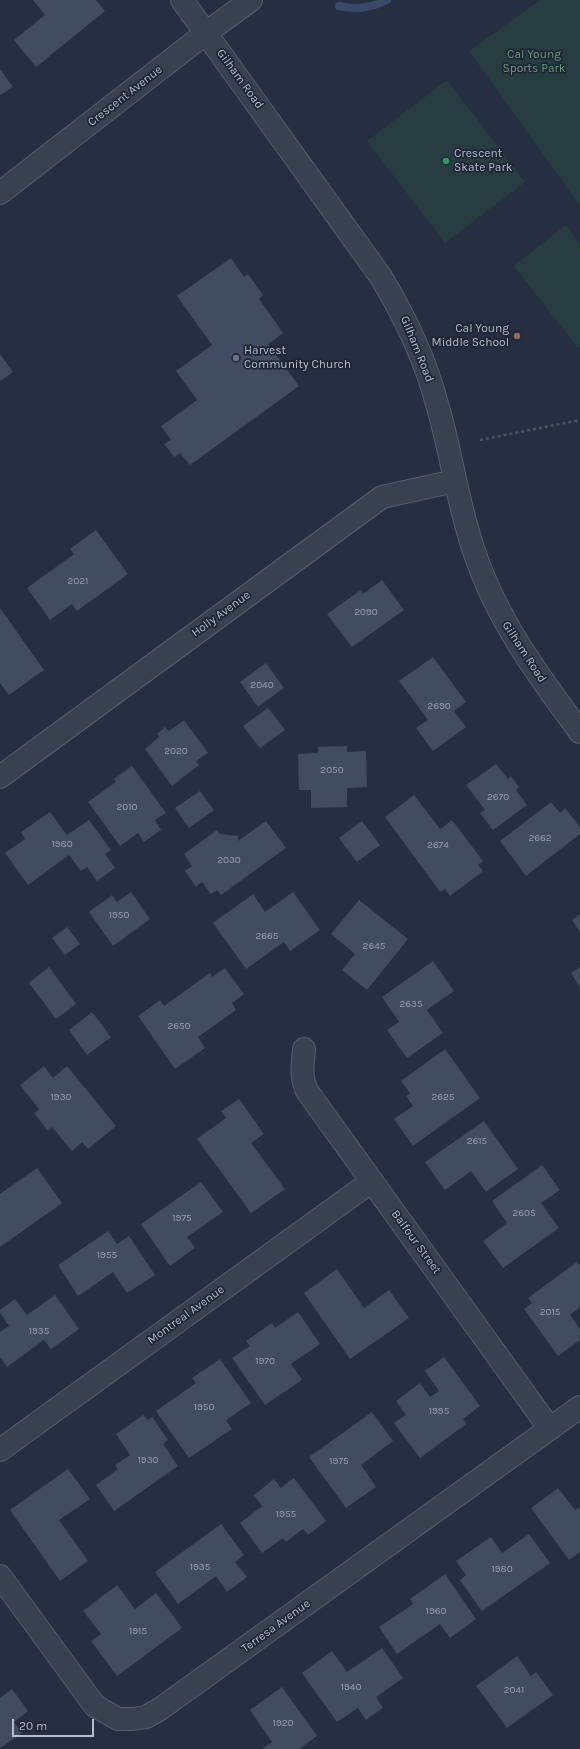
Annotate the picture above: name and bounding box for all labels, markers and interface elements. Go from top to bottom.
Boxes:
street label: Gilham Road [214,46,266,112]
park label: Cal Young Sports Park [502,48,566,76]
street label: Crescent Avenue [85,62,165,130]
place label: Crescent Skate Park [454,147,512,175]
marker: Crescent Skate Park [441,156,451,166]
street label: Gilham Road [397,314,437,384]
place label: Cal Young Middle School [432,322,509,350]
marker: Cal Young Middle School [512,331,522,341]
place label: Harvest Community Church [244,344,351,372]
marker: Harvest Community Church [231,353,241,363]
house number: 2021 [68,575,88,587]
street label: Holly Avenue [189,588,253,640]
house number: 2090 [354,606,378,618]
street label: Gilham Road [499,619,549,685]
house number: 2040 [250,679,274,691]
house number: 2690 [427,700,451,712]
house number: 2020 [164,745,188,757]
house number: 2050 [320,764,344,776]
house number: 2670 [487,791,509,803]
house number: 2010 [117,801,137,813]
house number: 2662 [528,832,552,844]
house number: 1980 [51,838,73,850]
house number: 2674 [427,839,449,851]
house number: 2030 [217,854,241,866]
house number: 1950 [109,909,129,921]
house number: 2665 [256,930,278,942]
house number: 2645 [363,940,385,952]
house number: 2635 [399,998,423,1010]
house number: 2650 [167,1020,191,1032]
house number: 1930 [51,1091,71,1103]
house number: 2625 [432,1091,454,1103]
house number: 2615 [467,1135,487,1147]
street label: Balfour Street [388,1207,444,1277]
house number: 2605 [512,1207,536,1219]
house number: 1975 [172,1212,192,1224]
house number: 1955 [97,1249,117,1261]
street label: Montreal Avenue [145,1282,227,1348]
house number: 2015 [540,1306,560,1318]
house number: 1935 [29,1325,49,1337]
house number: 1970 [255,1355,275,1367]
house number: 1950 [194,1401,214,1413]
house number: 1995 [429,1405,449,1417]
house number: 1930 [138,1454,158,1466]
house number: 1975 [329,1455,349,1467]
house number: 1955 [276,1508,296,1520]
house number: 1935 [190,1561,210,1573]
house number: 1980 [491,1563,513,1575]
street label: Terresa Avenue [239,1596,313,1656]
house number: 1960 [426,1605,446,1617]
house number: 1915 [129,1625,147,1637]
house number: 1940 [341,1681,361,1693]
house number: 2041 [504,1684,524,1696]
scale bar [14,1711,96,1737]
house number: 1920 [273,1717,293,1729]
text: 20 m [19,1719,47,1733]

